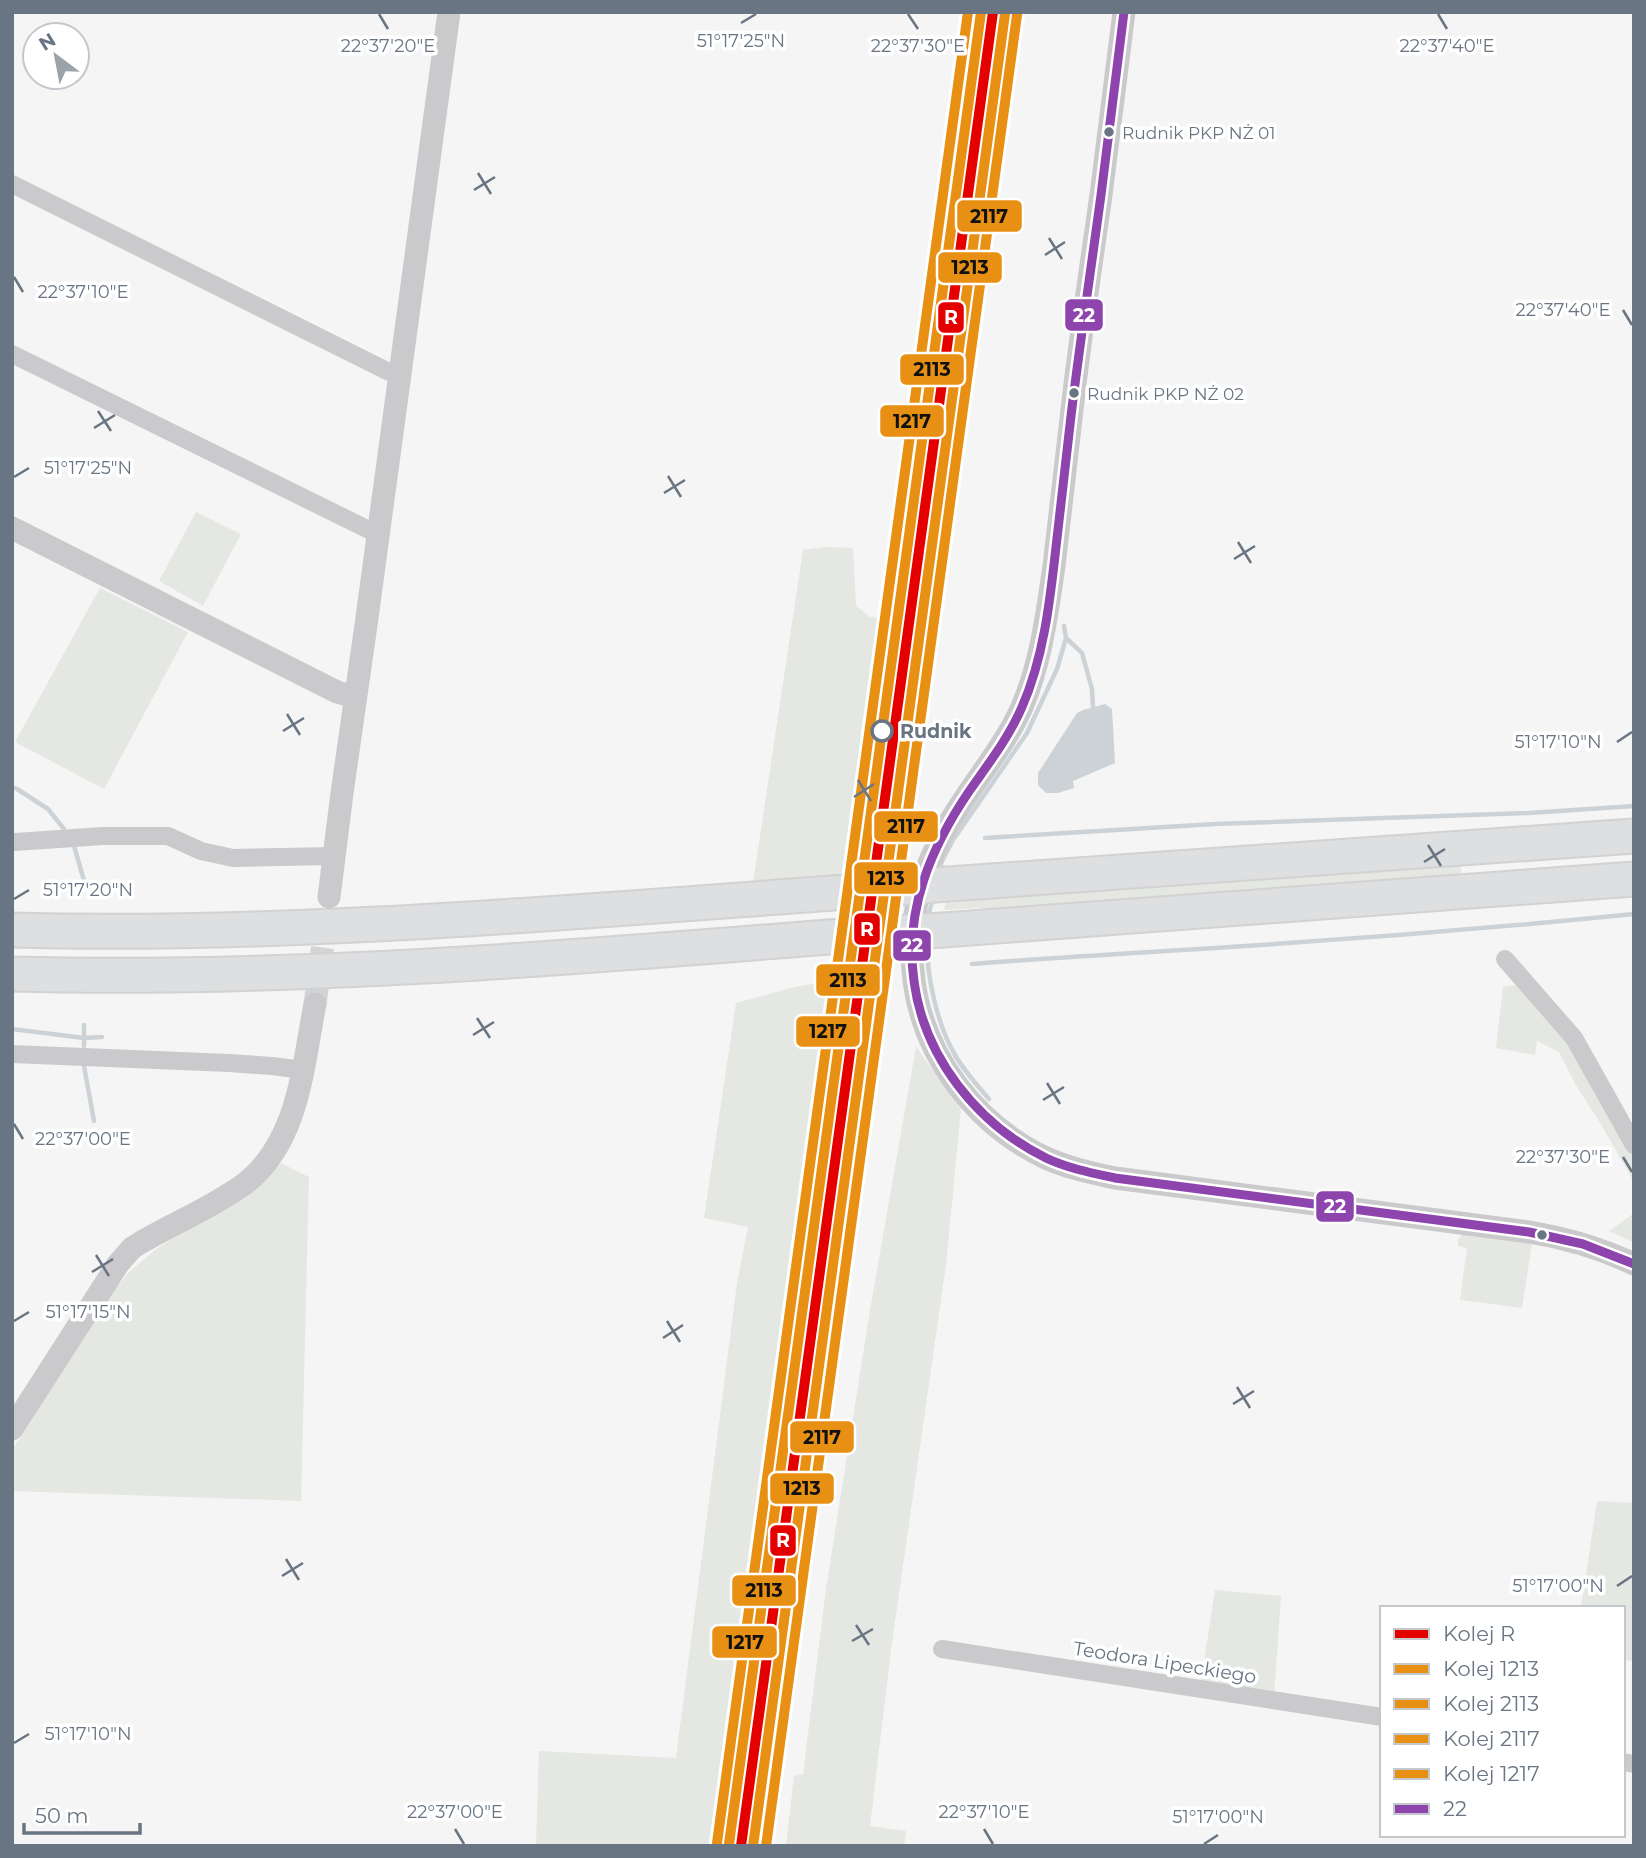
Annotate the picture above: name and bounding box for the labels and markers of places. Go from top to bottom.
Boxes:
place label: Rudnik PKP NŻ 01 [1122,123,1275,143]
marker: Rudnik PKP NŻ 01 [1102,125,1116,139]
place label: Rudnik PKP NŻ 02 [1087,384,1244,404]
marker: Rudnik PKP NŻ 02 [1067,386,1081,400]
marker: Rudnik [871,720,893,742]
place label: Rudnik [900,720,972,743]
unlabelled marker [1535,1228,1549,1242]

